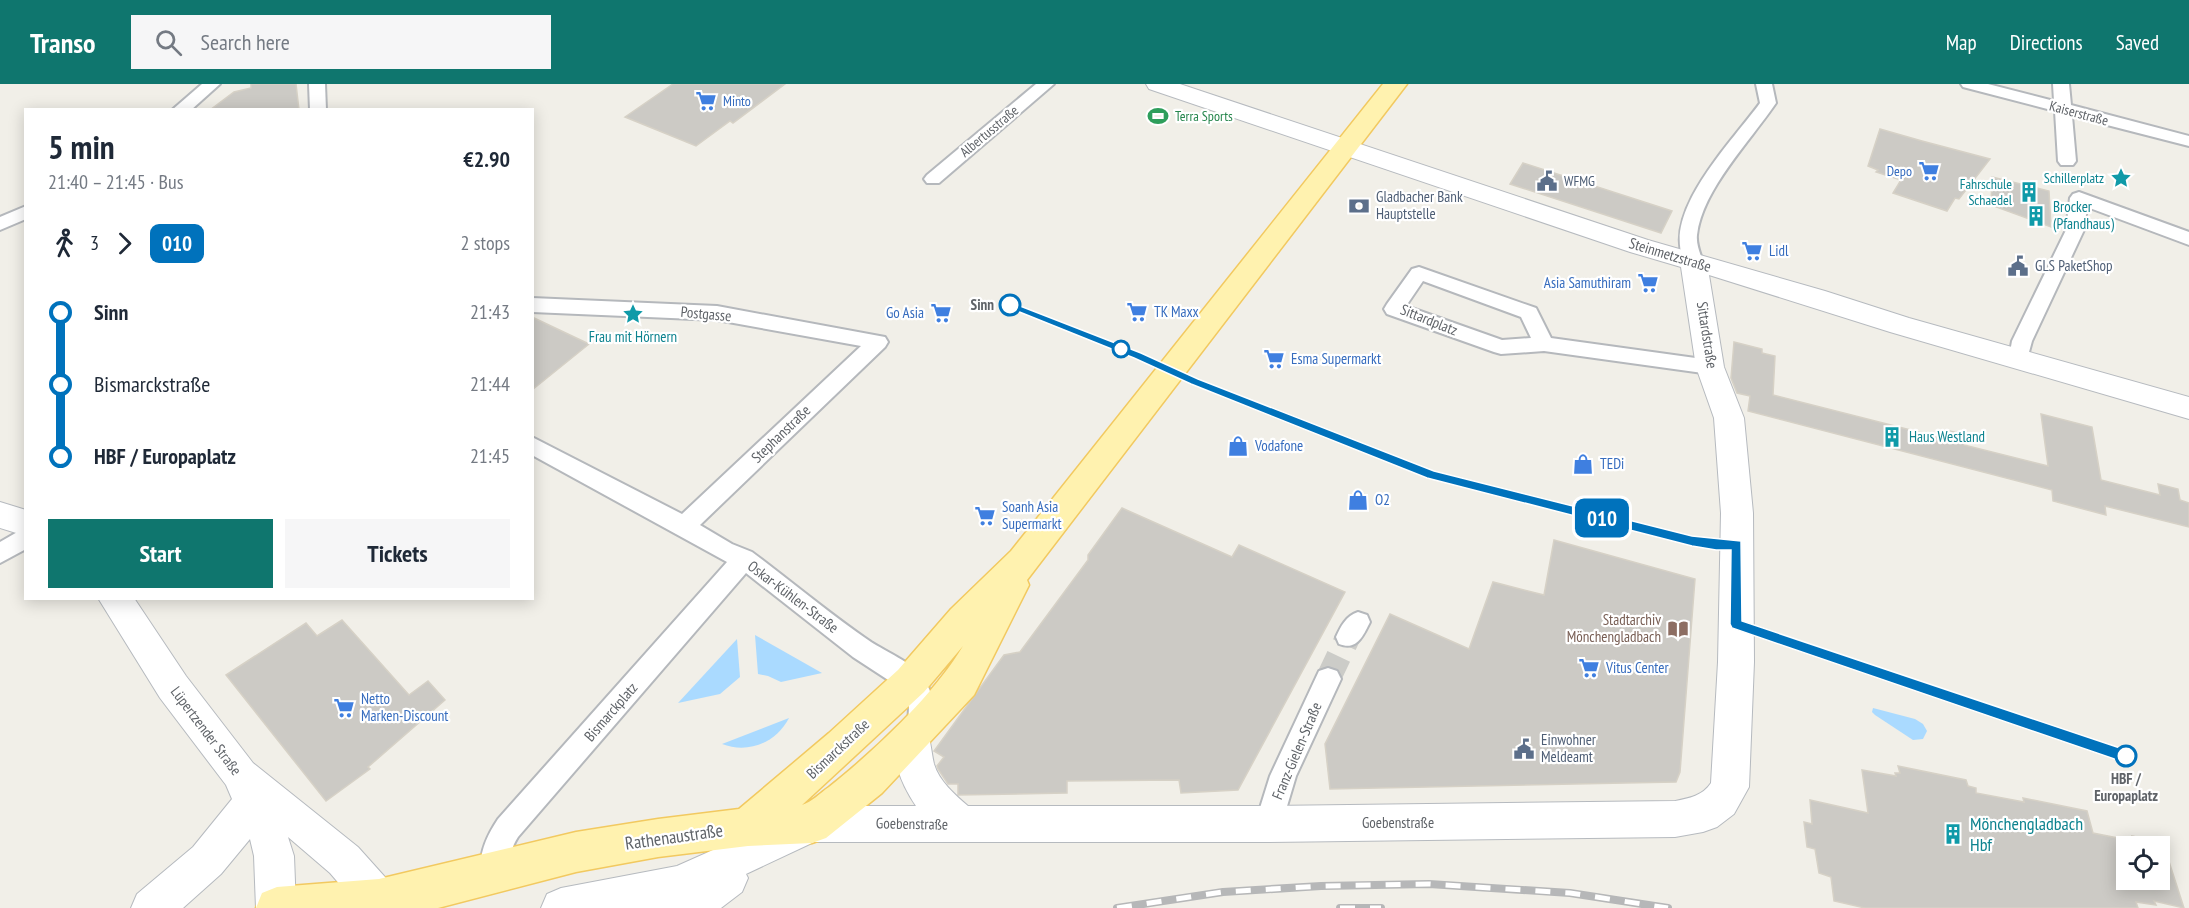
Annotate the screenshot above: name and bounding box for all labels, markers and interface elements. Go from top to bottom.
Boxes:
search box [131,15,551,69]
text: Transo [30,24,95,61]
icon: search [152,26,185,59]
text: Search here [200,28,290,56]
text: Map [1946,29,1977,56]
text: Directions [2010,29,2083,56]
text: Saved [2116,29,2159,56]
supermarket icon: Minto [694,89,718,113]
place label: Minto [723,92,751,110]
street label: Kaiserstraße [2048,97,2111,130]
street label: Albertusstraße [956,101,1022,161]
sports icon: Terra Sports [1146,104,1170,128]
place label: Terra Sports [1175,107,1233,125]
text: 5 min [48,125,115,168]
text: €2.90 [463,145,510,173]
supermarket icon: Depo [1917,159,1941,183]
place label: Depo [1887,162,1912,180]
place icon: Schillerplatz [2109,166,2133,190]
text: 21:40 – 21:45 · Bus [48,169,183,195]
public building icon: WFMG [1535,169,1559,193]
place label: Schillerplatz [2044,169,2104,187]
place label: WFMG [1564,172,1595,190]
place label: Fahrschule Schaedel [1960,175,2013,209]
building icon: Fahrschule Schaedel [2017,180,2041,204]
place label: Gladbacher Bank Hauptstelle [1376,187,1463,223]
bank icon: Gladbacher Bank Hauptstelle [1347,194,1371,218]
place label: Brocker (Pfandhaus) [2053,197,2114,233]
building icon: Brocker (Pfandhaus) [2024,204,2048,228]
icon: walk [48,227,81,260]
icon: forward [108,227,141,260]
text: 3 [90,230,99,256]
text: 010 [162,230,192,257]
text: 2 stops [461,230,510,256]
street label: Steinmetzstraße [1627,233,1713,276]
supermarket icon: Lidl [1740,239,1764,263]
place label: Lidl [1769,241,1789,260]
public building icon: GLS PaketShop [2006,254,2030,278]
place label: GLS PaketShop [2035,256,2113,275]
supermarket icon: Asia Samuthiram [1636,271,1660,295]
place label: Asia Samuthiram [1544,273,1631,292]
marker: Sinn [999,294,1021,316]
place label: Sinn [971,295,994,314]
text: Sinn [94,298,128,326]
text: 21:43 [470,299,510,325]
street label: Sittardplatz [1398,299,1461,340]
supermarket icon: TK Maxx [1125,300,1149,324]
street label: Sittardstraße [1693,300,1722,370]
supermarket icon: Go Asia [929,301,953,325]
place icon: Frau mit Hörnern [621,302,645,326]
street label: Postgasse [680,302,732,325]
place label: TK Maxx [1154,302,1199,321]
place label: Go Asia [886,303,924,322]
place label: Frau mit Hörnern [589,327,677,346]
unlabelled marker [1112,340,1130,358]
supermarket icon: Esma Supermarkt [1262,347,1286,371]
place label: Esma Supermarkt [1291,349,1381,368]
text: Bismarckstraße [94,370,210,398]
text: 21:44 [470,371,510,397]
street label: Stephanstraße [747,401,814,467]
building icon: Haus Westland [1880,425,1904,449]
place label: Haus Westland [1909,427,1985,446]
shop icon: Vodafone [1226,434,1250,458]
place label: Vodafone [1254,436,1303,455]
text: HBF / Europaplatz [94,442,236,470]
text: 21:45 [470,443,510,469]
shop icon: TEDi [1571,452,1595,476]
place label: TEDi [1600,454,1624,473]
shop icon: O2 [1346,488,1370,512]
place label: O2 [1375,490,1390,509]
place label: Soanh Asia Supermarkt [1002,497,1062,533]
line badge: 010 [1568,498,1636,538]
supermarket icon: Soanh Asia Supermarkt [973,504,997,528]
text: 010 [1587,505,1617,532]
button: Start [48,519,273,588]
button: Tickets [285,519,510,588]
street label: Oskar-Kühlen-Straße [744,556,843,637]
place label: Stadtarchiv Mönchengladbach [1567,610,1661,646]
library icon: Stadtarchiv Mönchengladbach [1666,617,1690,641]
supermarket icon: Vitus Center [1577,656,1601,680]
place label: Vitus Center [1605,658,1670,677]
street label: Bismarckplatz [580,678,641,745]
street label: Lüpertzender Straße [167,683,246,779]
place label: Netto Marken-Discount [361,689,448,725]
supermarket icon: Netto Marken-Discount [332,696,356,720]
street label: Franz-Gielen-Straße [1268,699,1326,802]
street label: Bismarckstraße [802,715,873,783]
place label: Einwohner Meldeamt [1541,730,1597,766]
public building icon: Einwohner Meldeamt [1512,737,1536,761]
marker: HBF / Europaplatz [2115,745,2137,767]
place label: HBF / Europaplatz [2094,769,2158,805]
place label: Mönchengladbach Hbf [1970,812,2083,856]
street label: Goebenstraße [876,813,948,834]
street label: Goebenstraße [1362,813,1434,832]
street label: Rathenaustraße [624,818,724,855]
building icon: Mönchengladbach Hbf [1941,822,1965,846]
map controls [2116,836,2170,890]
button: locate [2116,836,2170,890]

